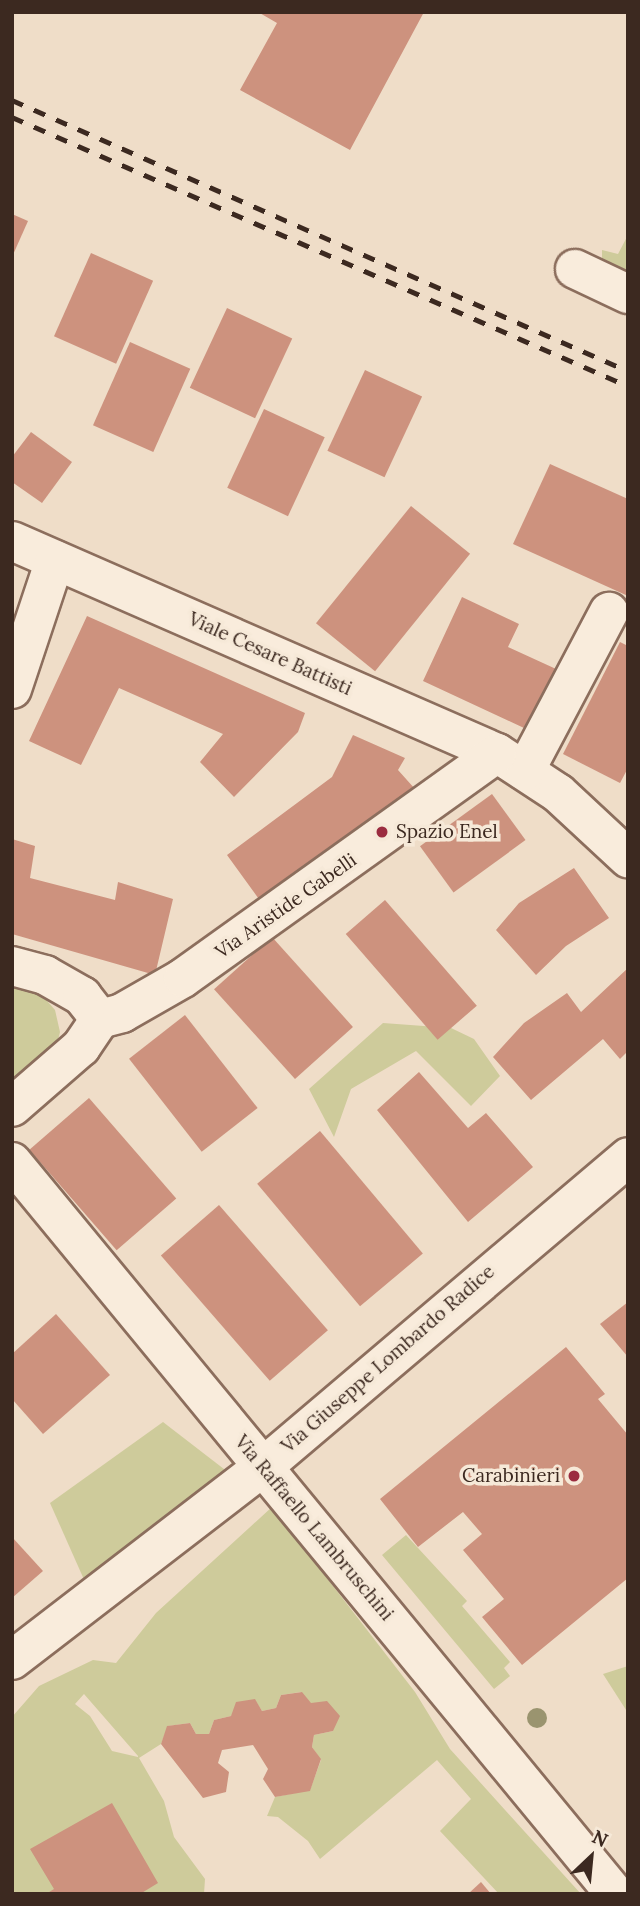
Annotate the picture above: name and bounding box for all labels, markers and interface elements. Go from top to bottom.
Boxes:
street label: Viale Cesare Battisti [185,608,355,700]
place label: Spazio Enel [396,821,498,843]
marker: Spazio Enel [374,824,390,840]
street label: Via Aristide Gabelli [211,849,361,963]
street label: Via Giuseppe Lombardo Radice [277,1260,499,1458]
street label: Via Raffaello Lambruschini [230,1431,398,1625]
place label: Carabinieri [462,1465,560,1487]
marker: Carabinieri [566,1468,582,1484]
north arrow [556,1822,626,1892]
text: N [588,1824,612,1852]

